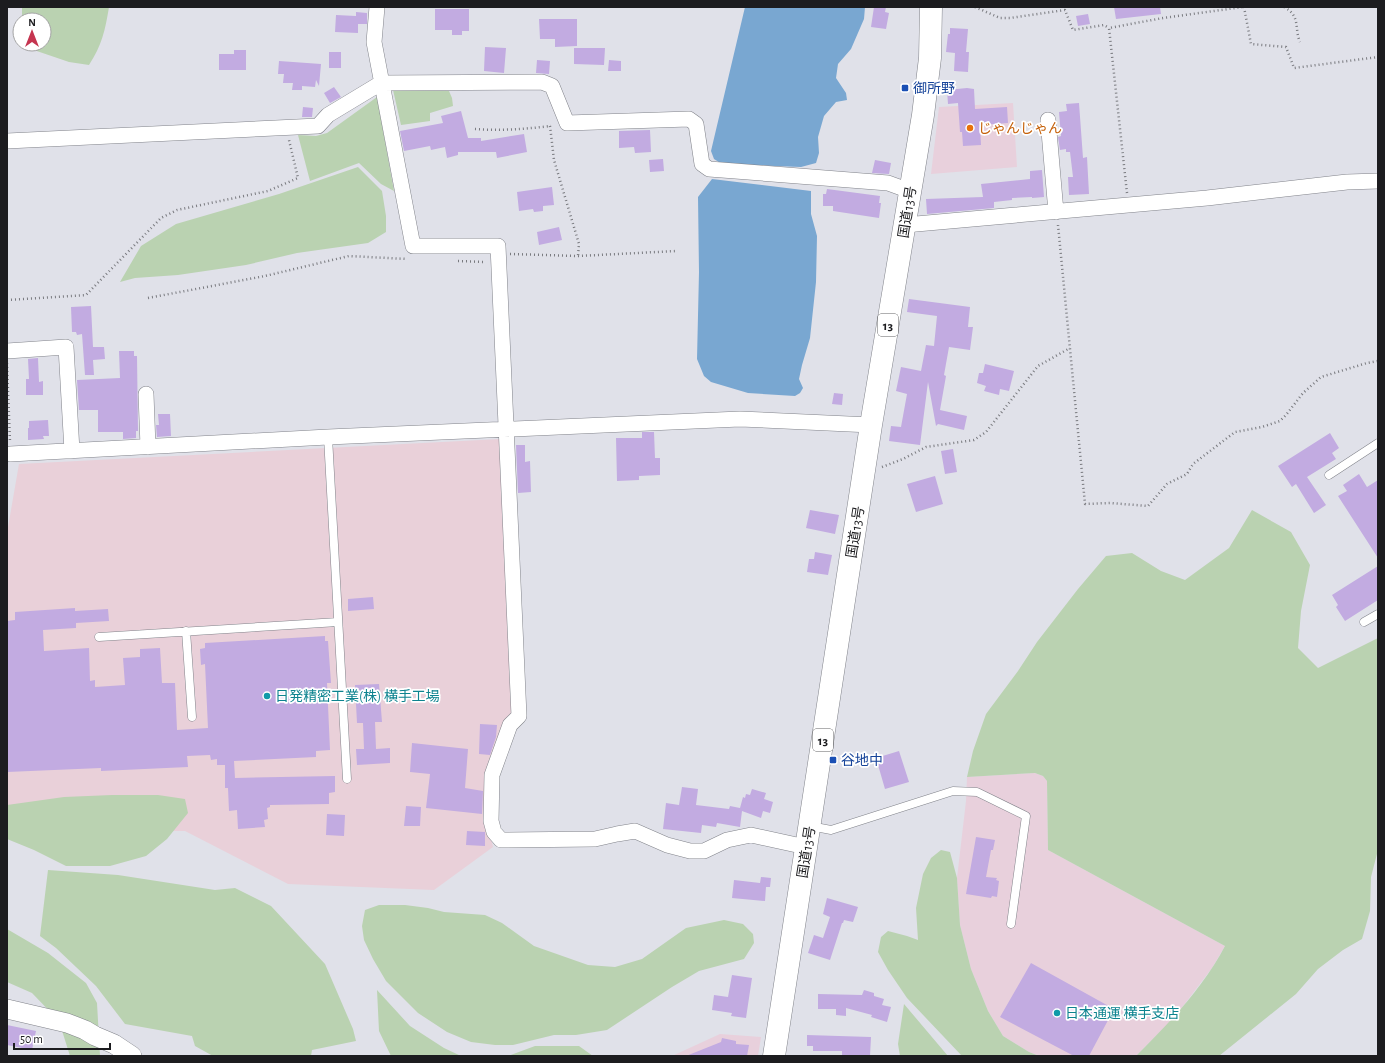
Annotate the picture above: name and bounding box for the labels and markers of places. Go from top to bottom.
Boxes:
place label: 御所野 [913,81,955,96]
marker: 御所野 [900,83,910,93]
place label: じゃんじゃん [978,122,1062,136]
marker: じゃんじゃん [965,123,975,133]
place label: 日発精密工業(株) 横手工場 [275,688,440,704]
marker: 日発精密工業(株) 横手工場 [262,691,272,701]
place label: 谷地中 [841,753,883,768]
marker: 谷地中 [828,755,838,765]
place label: 日本通運 横手支店 [1065,1006,1179,1021]
marker: 日本通運 横手支店 [1052,1008,1062,1018]

